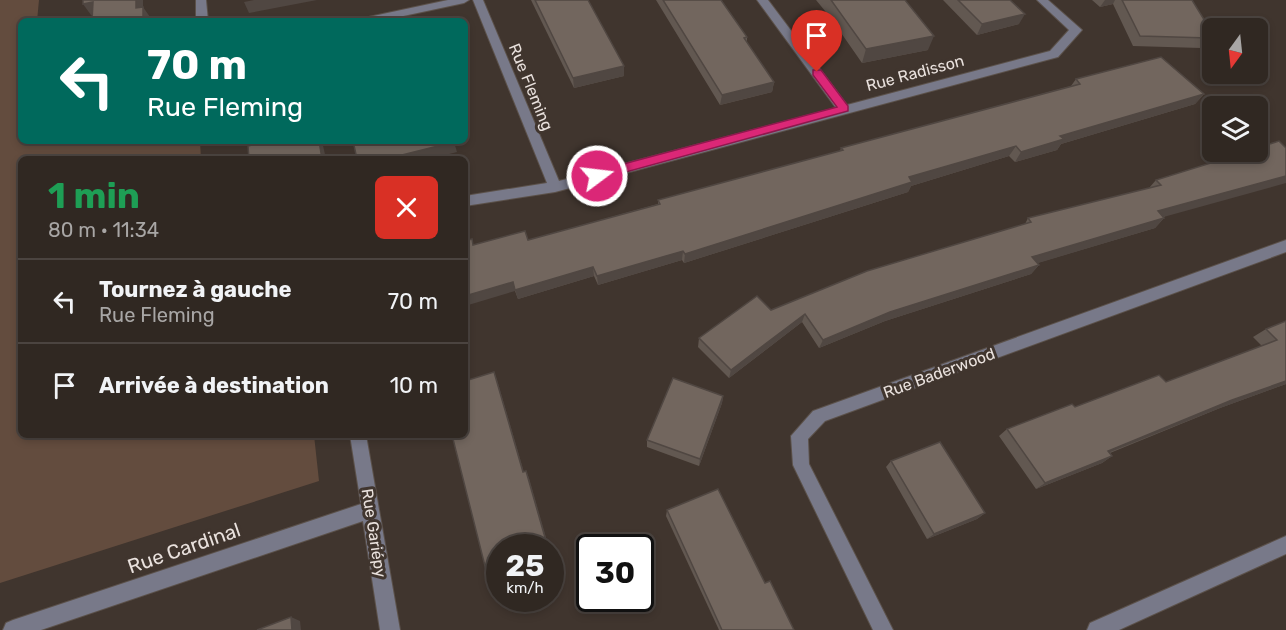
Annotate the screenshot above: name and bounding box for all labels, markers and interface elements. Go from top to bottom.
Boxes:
pin [791,10,842,72]
north arrow [1202,18,1268,84]
map controls [1202,18,1268,162]
icon: arrive [800,19,833,52]
text: 70 m [147,40,247,90]
street label: Rue Fleming [505,41,557,133]
icon: left [48,42,126,120]
street label: Rue Radisson [864,51,966,95]
text: Rue Fleming [147,91,303,123]
button: layers [1202,96,1268,162]
position arrow [565,144,629,208]
text: 1 min [48,174,140,217]
button: close [375,176,438,239]
text: 80 m · 11:34 [48,218,159,242]
text: Tournez à gauche [99,276,292,303]
icon: left [48,285,81,318]
text: 70 m [388,288,438,315]
text: Rue Fleming [99,303,215,327]
street label: Rue Baderwood [881,344,997,402]
icon: arrive [48,369,81,402]
text: Arrivée à destination [99,372,329,399]
text: 10 m [390,372,438,399]
street label: Rue Gariépy [358,487,390,579]
street label: Rue Cardinal [124,517,244,579]
speed limit sign: 30 [576,534,654,612]
text: 25 [506,548,544,584]
text: km/h [506,579,544,597]

